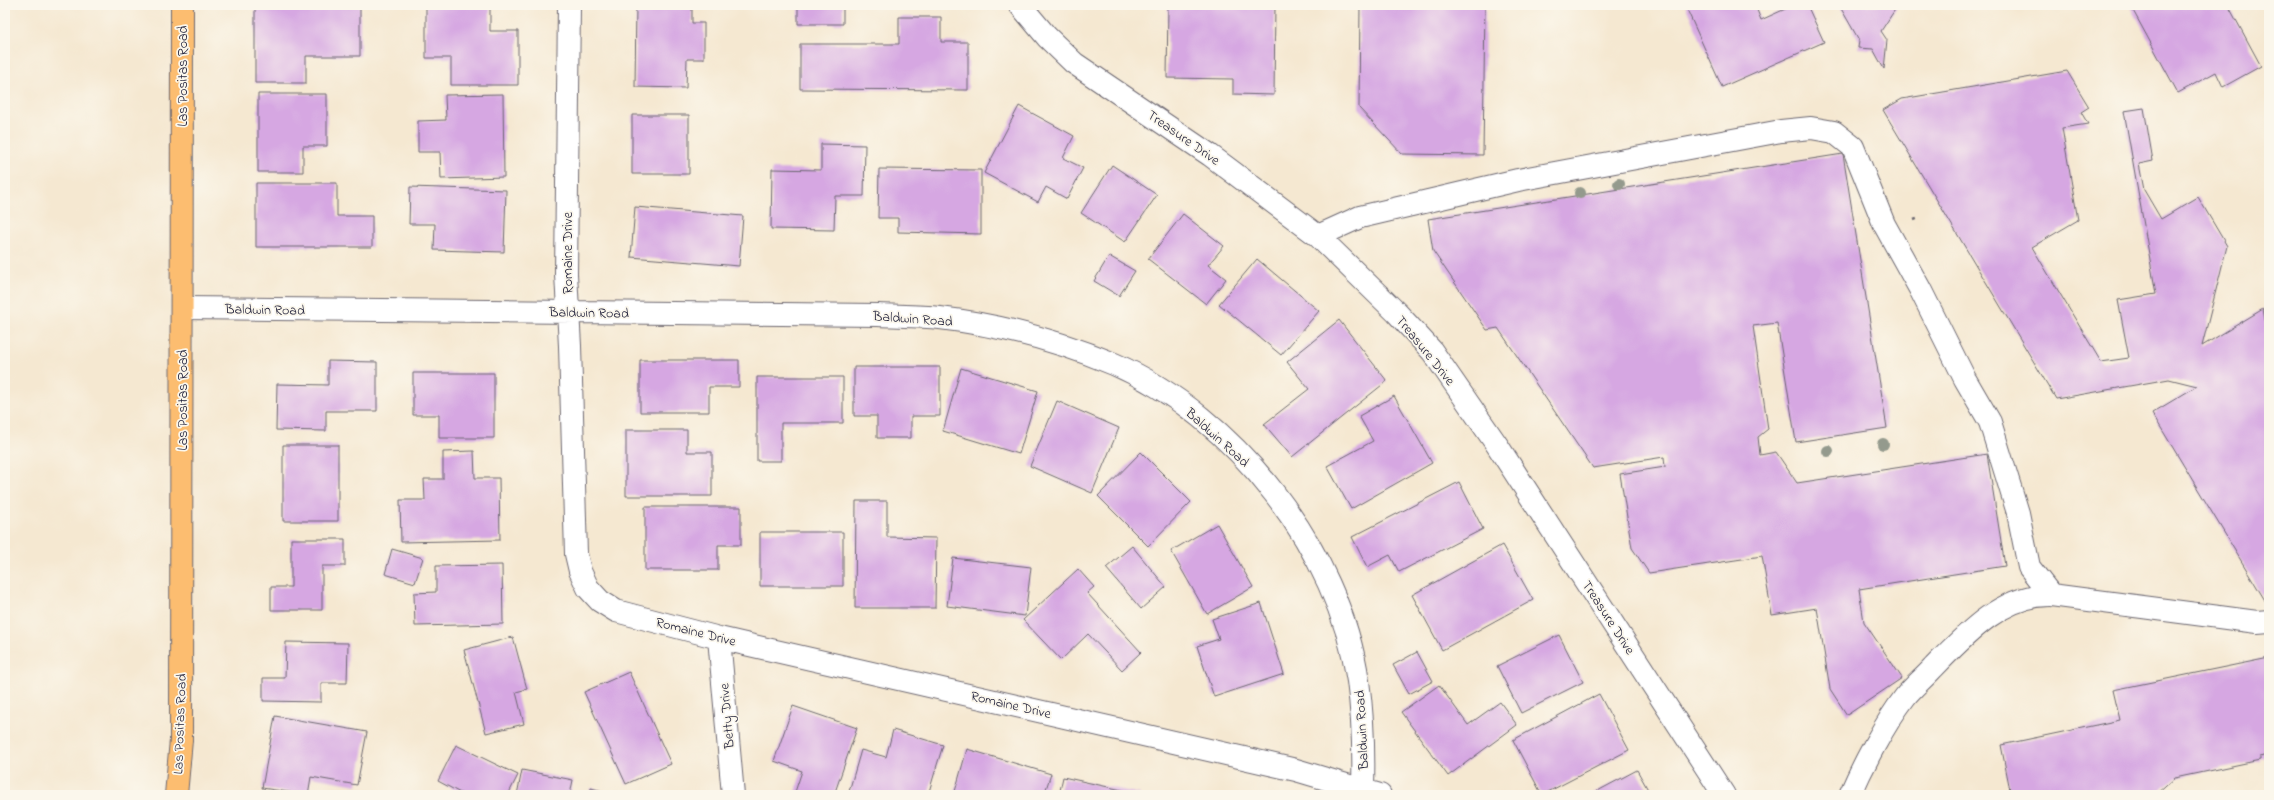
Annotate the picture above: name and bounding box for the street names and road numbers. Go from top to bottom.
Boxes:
street label: Las Positas Road [173,25,194,126]
street label: Treasure Drive [1142,105,1224,172]
street label: Romaine Drive [558,211,579,294]
street label: Baldwin Road [224,299,305,322]
street label: Baldwin Road [548,302,629,325]
street label: Baldwin Road [871,306,954,333]
street label: Treasure Drive [1390,311,1460,391]
street label: Las Positas Road [173,349,194,450]
street label: Baldwin Road [1180,403,1254,473]
street label: Treasure Drive [1576,577,1640,660]
street label: Romaine Drive [653,612,739,653]
street label: Las Positas Road [168,673,193,775]
street label: Betty Drive [714,681,742,750]
street label: Romaine Drive [968,686,1054,725]
street label: Baldwin Road [1350,689,1375,771]

